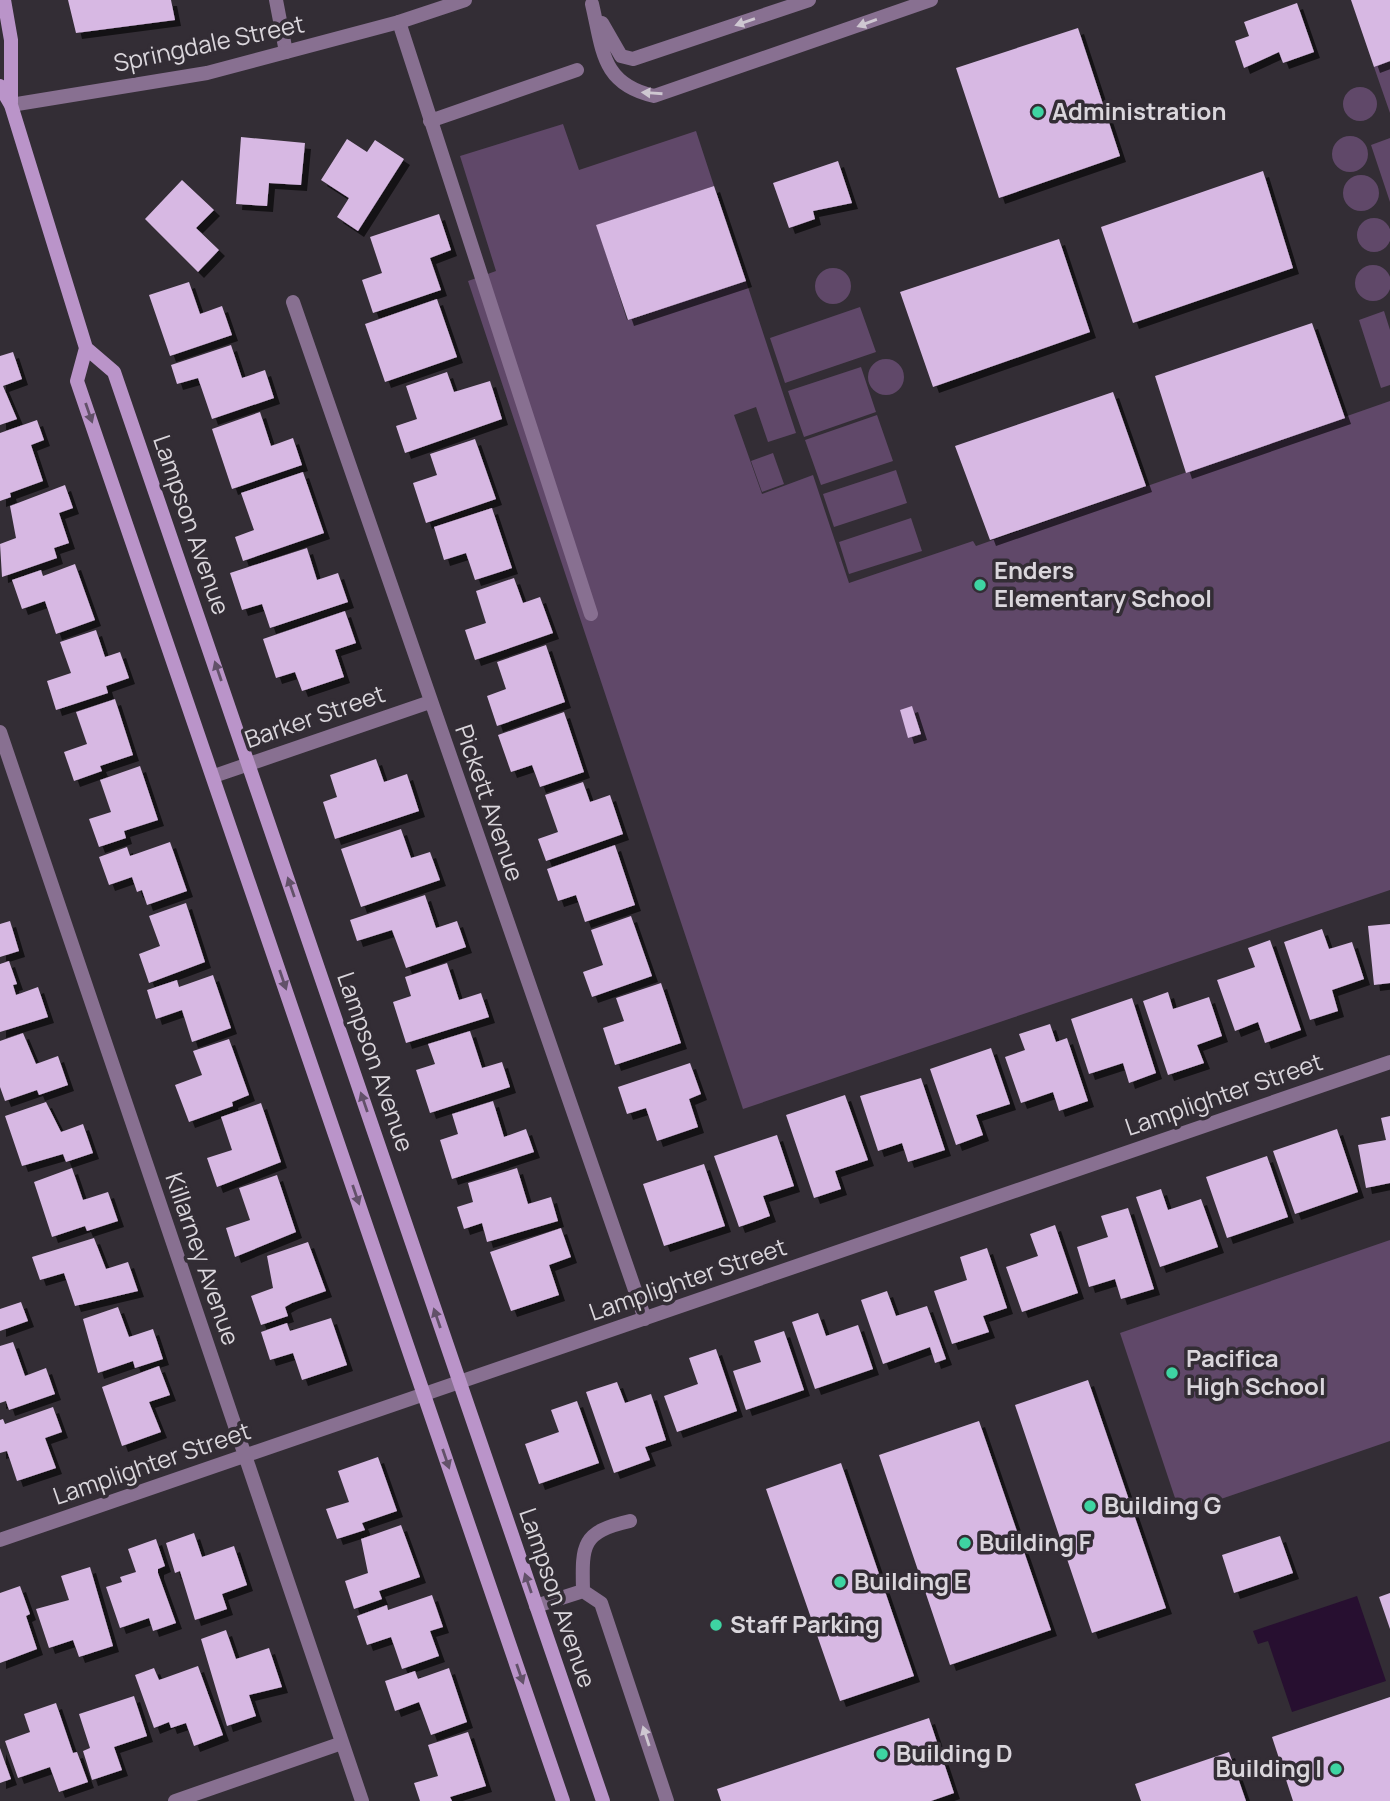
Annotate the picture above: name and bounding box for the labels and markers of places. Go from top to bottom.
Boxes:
place label: Administration [1052,94,1226,127]
marker: Administration [1030,104,1046,120]
place label: Enders Elementary School [994,553,1212,614]
marker: Enders Elementary School [972,577,988,593]
place label: Pacifica High School [1186,1341,1326,1402]
marker: Pacifica High School [1164,1365,1180,1381]
place label: Building G [1104,1488,1221,1521]
marker: Building G [1082,1498,1098,1514]
place label: Building F [979,1525,1092,1558]
marker: Building F [957,1535,973,1551]
place label: Building E [854,1564,968,1597]
marker: Building E [832,1574,848,1590]
place label: Staff Parking [730,1607,880,1640]
marker: Staff Parking [708,1617,724,1633]
place label: Building D [896,1736,1013,1769]
marker: Building D [874,1746,890,1762]
place label: Building I [1216,1751,1322,1784]
marker: Building I [1328,1761,1344,1777]

